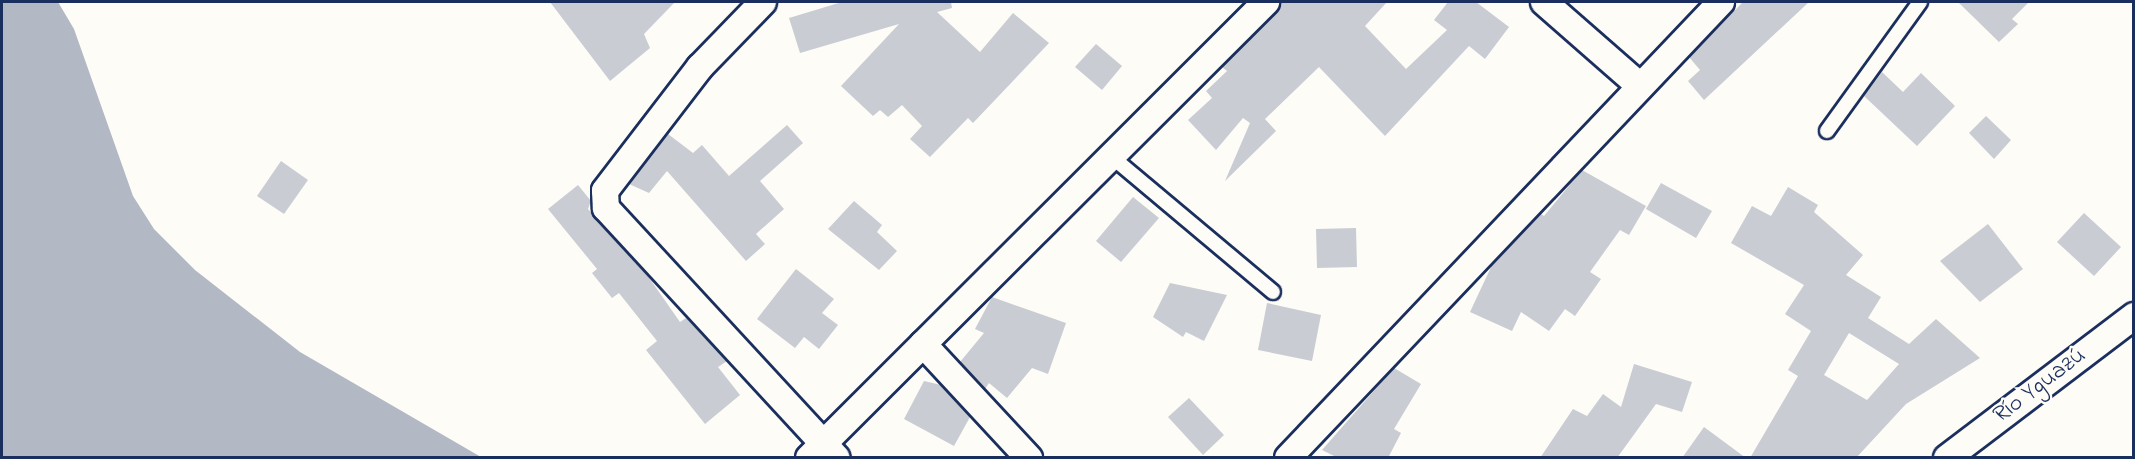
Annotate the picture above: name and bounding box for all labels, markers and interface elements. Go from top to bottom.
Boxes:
street label: Río Yguazú [1988,342,2092,430]

